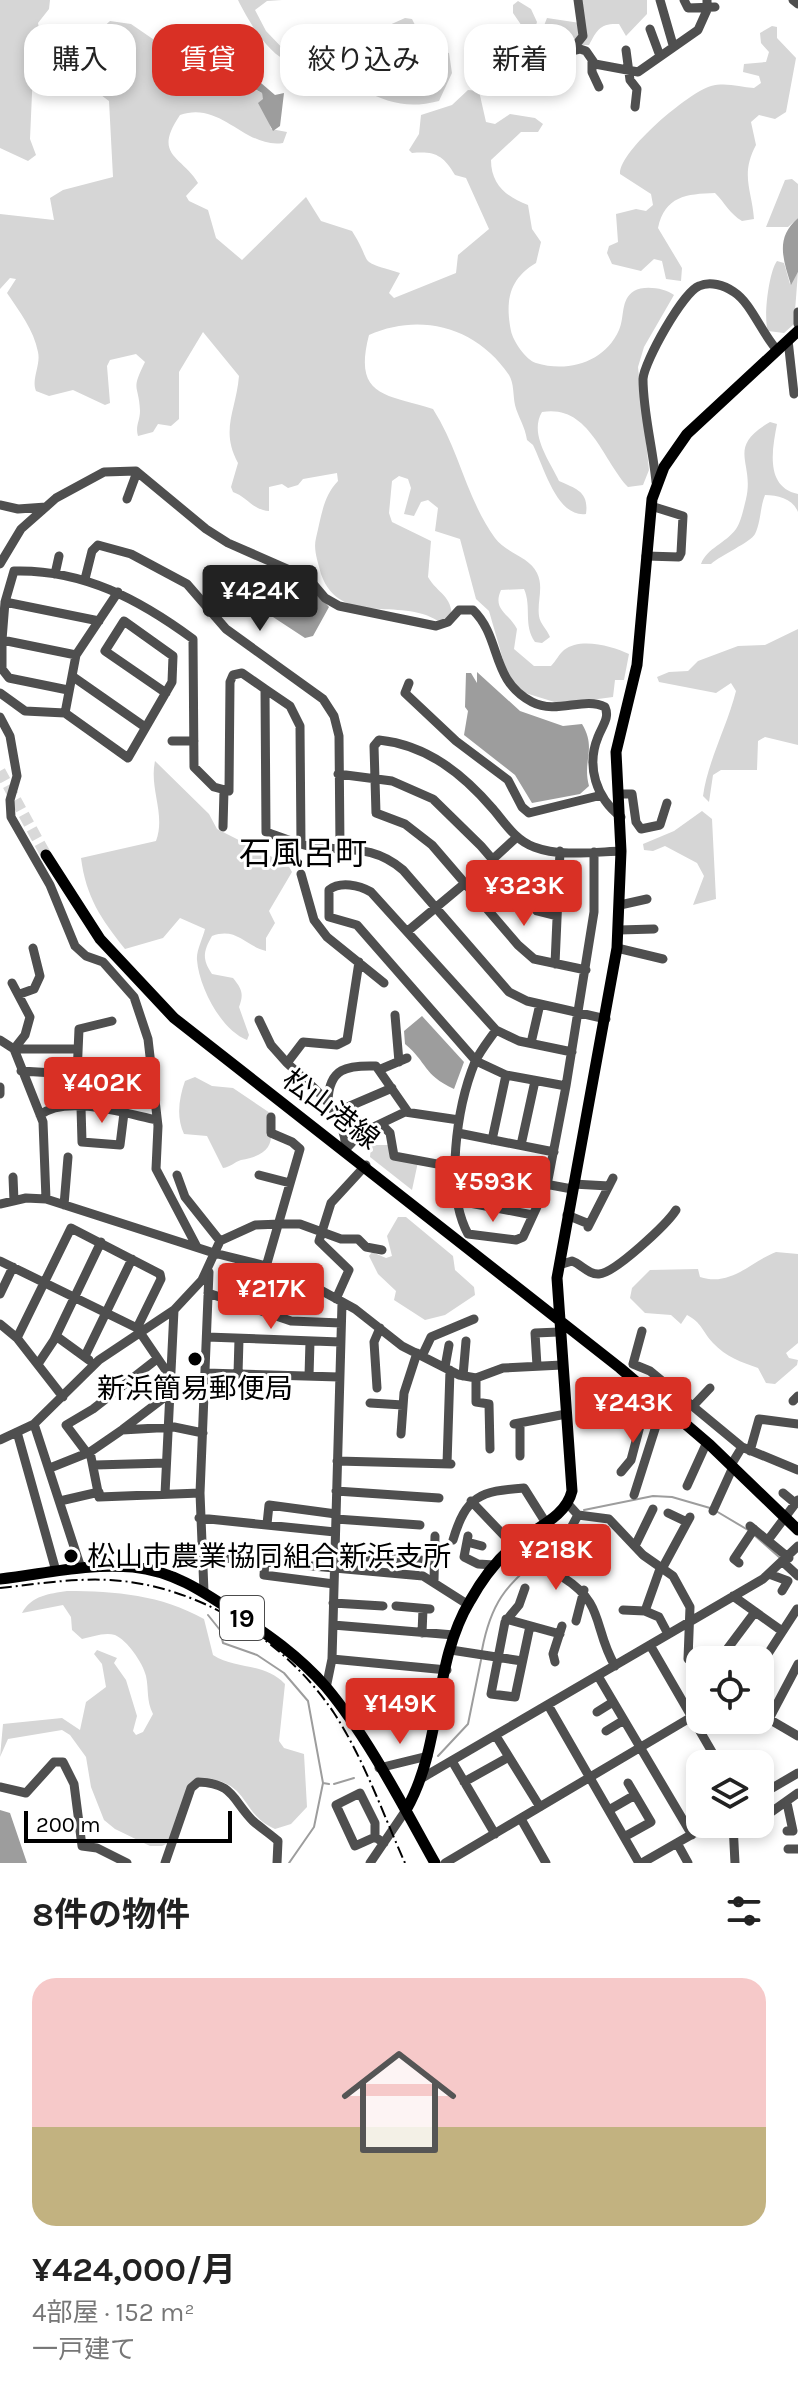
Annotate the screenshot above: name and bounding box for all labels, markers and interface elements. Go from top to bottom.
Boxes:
chip: 購入 [24,24,136,96]
chip: 賃貸 [152,24,264,96]
chip: 絞り込み [280,24,448,96]
chip: 新着 [464,24,576,96]
pin: ¥424K [204,565,316,633]
text: ¥424K [221,575,299,606]
district label: 石風呂町 [239,835,367,872]
pin: ¥323K [468,860,580,928]
text: ¥323K [484,870,564,901]
pin: ¥402K [46,1057,158,1125]
street label: 松山港線 [276,1062,386,1156]
text: ¥402K [62,1067,142,1098]
pin: ¥593K [437,1156,549,1224]
text: ¥593K [453,1166,533,1197]
pin: ¥217K [215,1263,327,1331]
text: ¥217K [236,1273,306,1304]
marker: 新浜簡易郵便局 [186,1350,204,1368]
place label: 新浜簡易郵便局 [97,1372,293,1405]
pin: ¥243K [577,1377,689,1445]
text: ¥243K [593,1387,673,1418]
pin: ¥218K [500,1524,612,1592]
text: ¥218K [519,1534,593,1565]
place label: 松山市農業協同組合新浜支所 [87,1540,451,1573]
marker: 松山市農業協同組合新浜支所 [62,1547,80,1565]
road number: 19 [220,1596,264,1640]
map controls [686,1646,774,1838]
button: locate [686,1646,774,1734]
pin: ¥149K [344,1678,456,1746]
text: ¥149K [364,1688,436,1719]
button: layers [686,1750,774,1838]
scale bar [24,1807,232,1843]
text: 200 m [36,1812,101,1838]
icon: filters [722,1889,766,1933]
text: 8件の物件 [32,1895,190,1935]
icon: home [327,2030,471,2174]
text: ¥424,000/月 [32,2250,236,2290]
text: 4部屋 · 152 m² [32,2297,195,2328]
text: 一戸建て [32,2334,136,2365]

